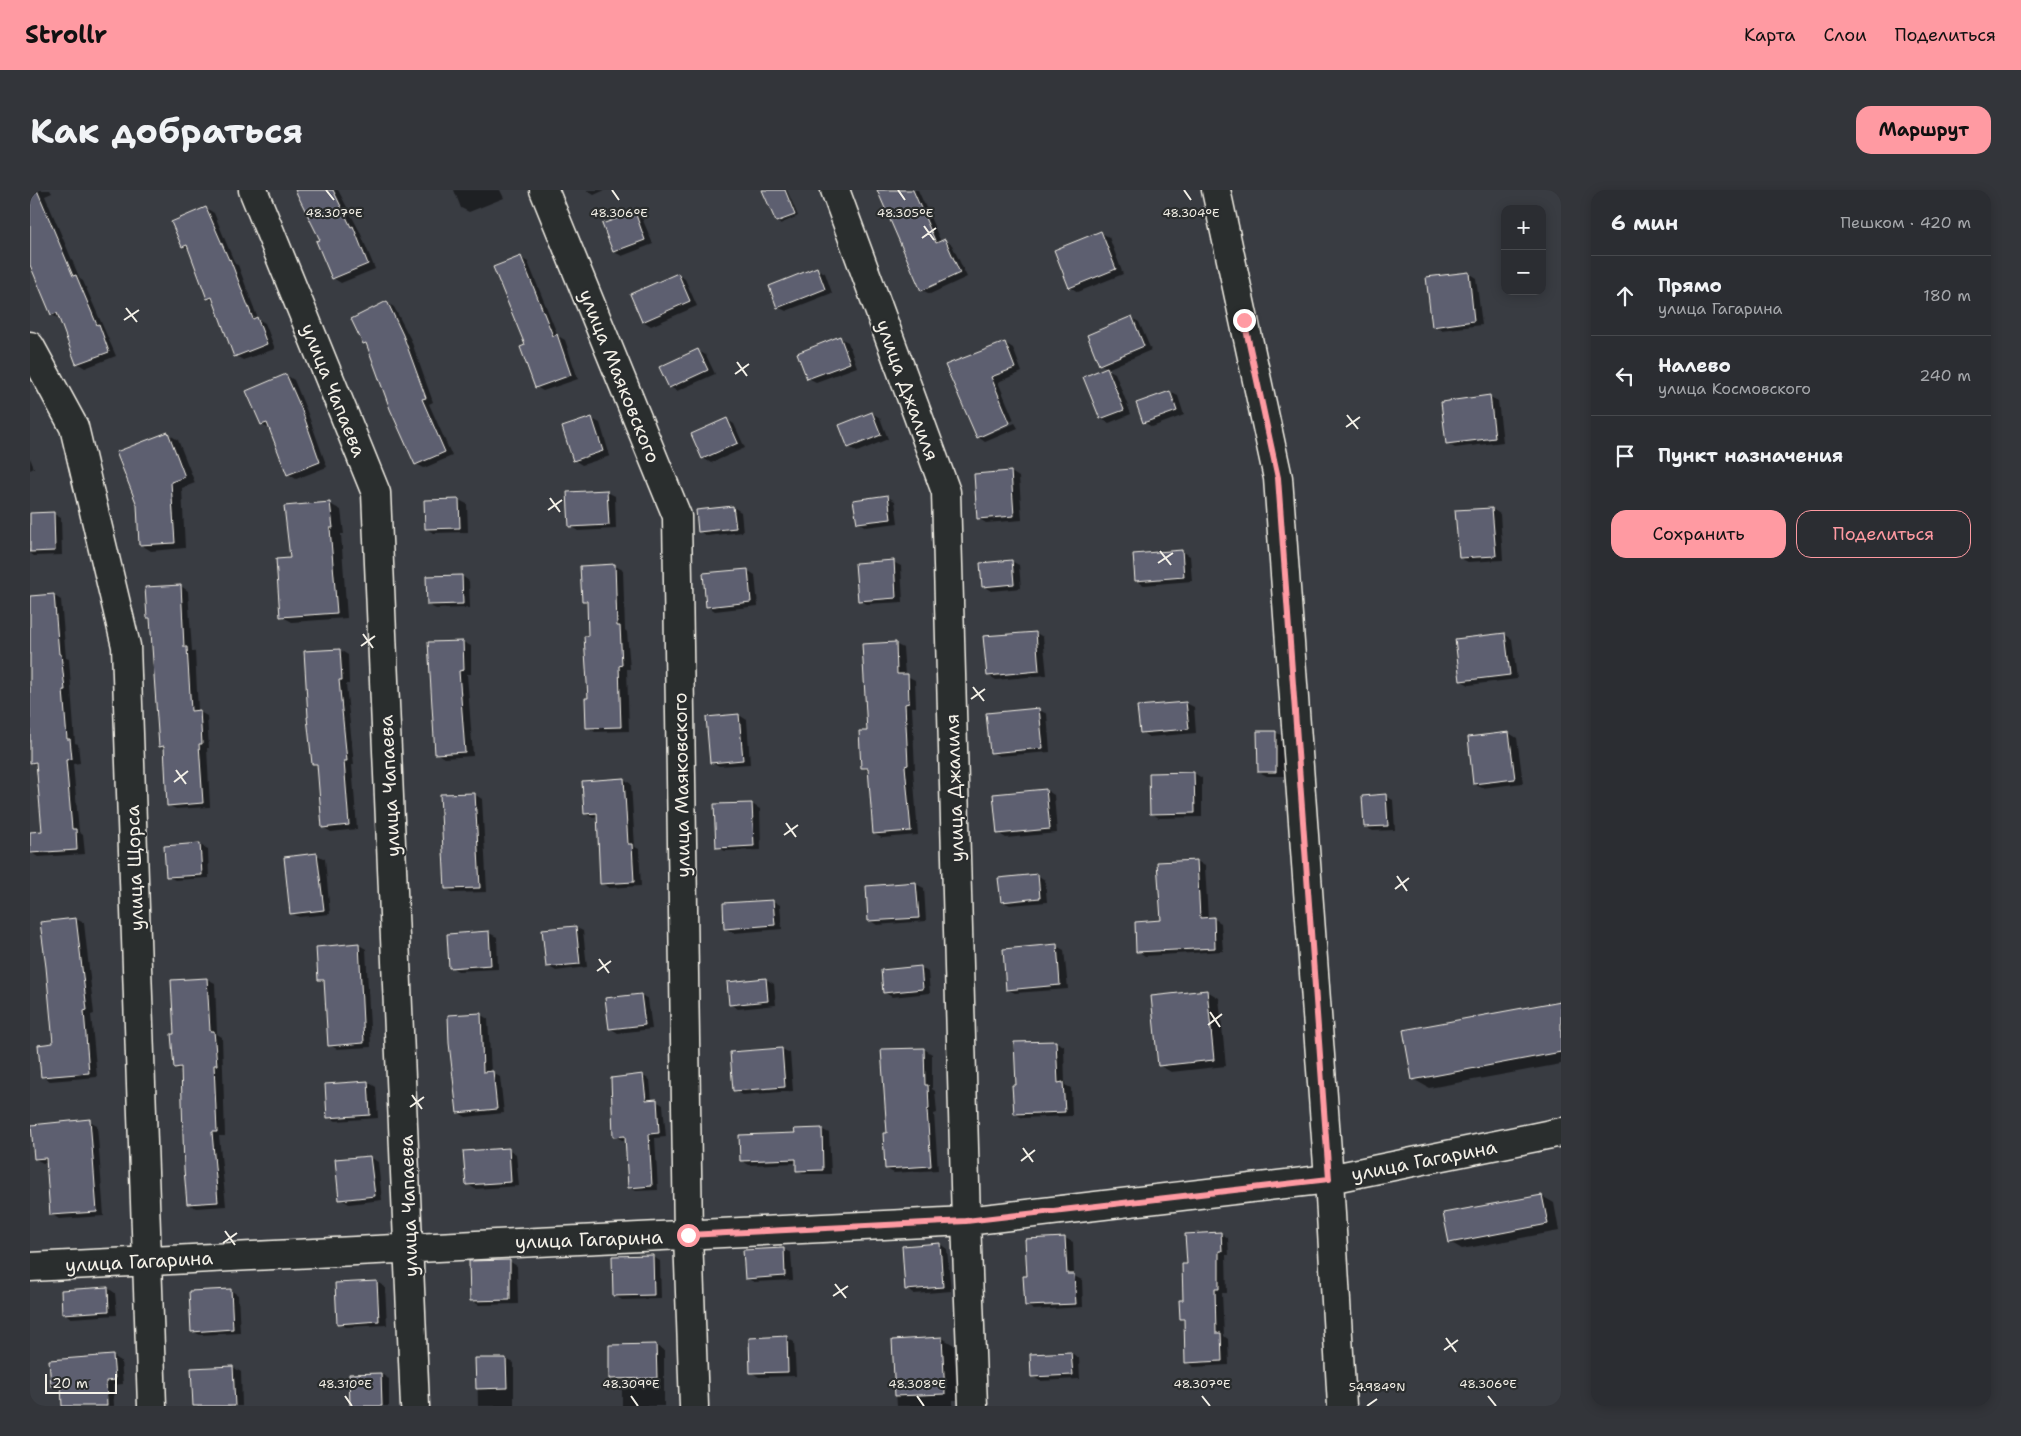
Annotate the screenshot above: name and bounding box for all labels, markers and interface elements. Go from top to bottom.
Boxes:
text: Strollr [25,19,107,51]
text: Карта [1744,23,1795,47]
text: Слои [1823,23,1867,47]
text: Поделиться [1895,23,1996,47]
button: Маршрут [1856,106,1991,154]
text: Как добраться [30,107,303,154]
text: 48.307°E [306,205,362,221]
text: 48.306°E [590,205,648,221]
text: 48.305°E [877,205,933,221]
text: 48.304°E [1162,205,1220,221]
map controls [1501,205,1546,295]
button: + [1501,205,1546,250]
text: 6 мин [1611,209,1678,237]
text: Пешком · 420 m [1841,212,1971,233]
button: − [1501,250,1546,295]
text: Прямо [1658,273,1722,298]
icon: ahead [1611,282,1639,310]
text: 180 m [1923,285,1971,306]
street label: улица Маяковского [573,286,666,467]
text: улица Гагарина [1658,298,1783,319]
route end [1233,309,1256,332]
street label: улица Джалиля [870,316,945,464]
street label: улица Чапаева [295,320,372,461]
text: Налево [1658,353,1731,378]
icon: left [1611,362,1639,390]
text: 240 m [1919,365,1971,386]
text: улица Космовского [1658,378,1811,399]
icon: arrive [1611,442,1639,470]
text: Пункт назначения [1658,443,1843,468]
button: Сохранить [1611,510,1786,558]
button: Поделиться [1796,510,1971,558]
street label: улица Маяковского [667,692,696,878]
street label: улица Джалиля [939,713,970,863]
street label: улица Чапаева [373,714,406,858]
street label: улица Щорса [120,804,149,931]
street label: улица Чапаева [394,1134,423,1277]
street label: улица Гагарина [1349,1134,1499,1187]
street label: улица Гагарина [515,1224,664,1255]
route start [677,1224,700,1247]
street label: улица Гагарина [65,1245,214,1278]
scale bar [45,1371,118,1394]
text: 20 m [52,1374,88,1392]
text: 48.310°E [318,1376,372,1392]
text: 48.309°E [602,1376,660,1392]
text: 48.308°E [888,1376,946,1392]
text: 48.307°E [1174,1376,1230,1392]
text: 48.306°E [1459,1376,1517,1392]
text: 54.984°N [1349,1379,1405,1395]

